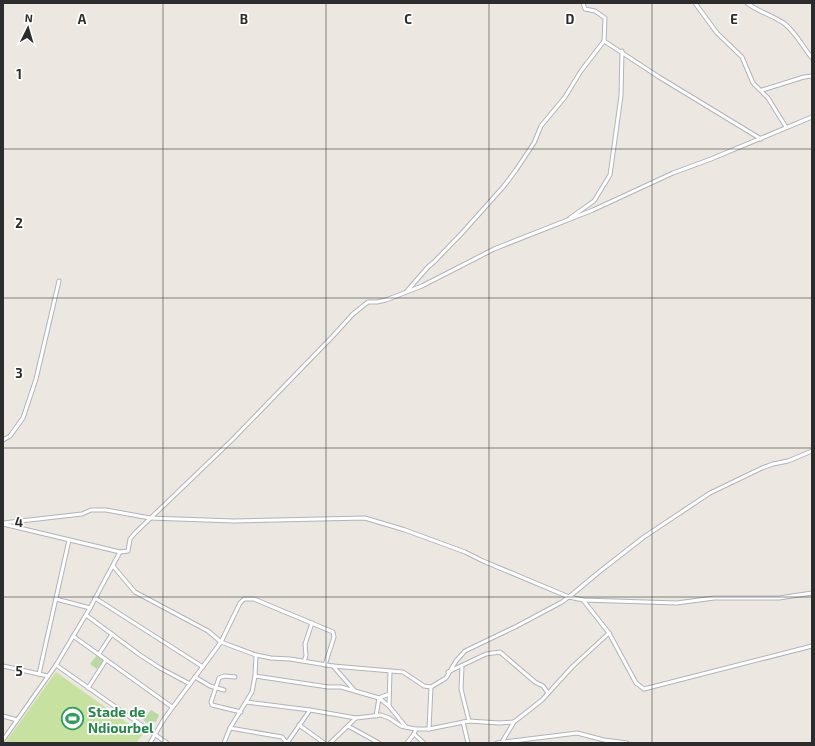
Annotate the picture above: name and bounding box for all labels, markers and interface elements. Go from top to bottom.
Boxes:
north arrow [8,8,48,48]
text: N [24,11,33,24]
text: A [78,11,87,27]
text: B [240,11,248,27]
text: C [404,11,412,27]
text: D [566,11,575,27]
text: E [730,11,738,27]
text: 1 [16,66,22,82]
text: 2 [15,215,23,231]
text: 3 [15,365,23,381]
text: 4 [15,514,23,530]
text: 5 [15,663,23,679]
place label: Stade de Ndiourbel [88,703,154,736]
sports icon: Stade de Ndiourbel [59,706,85,732]

